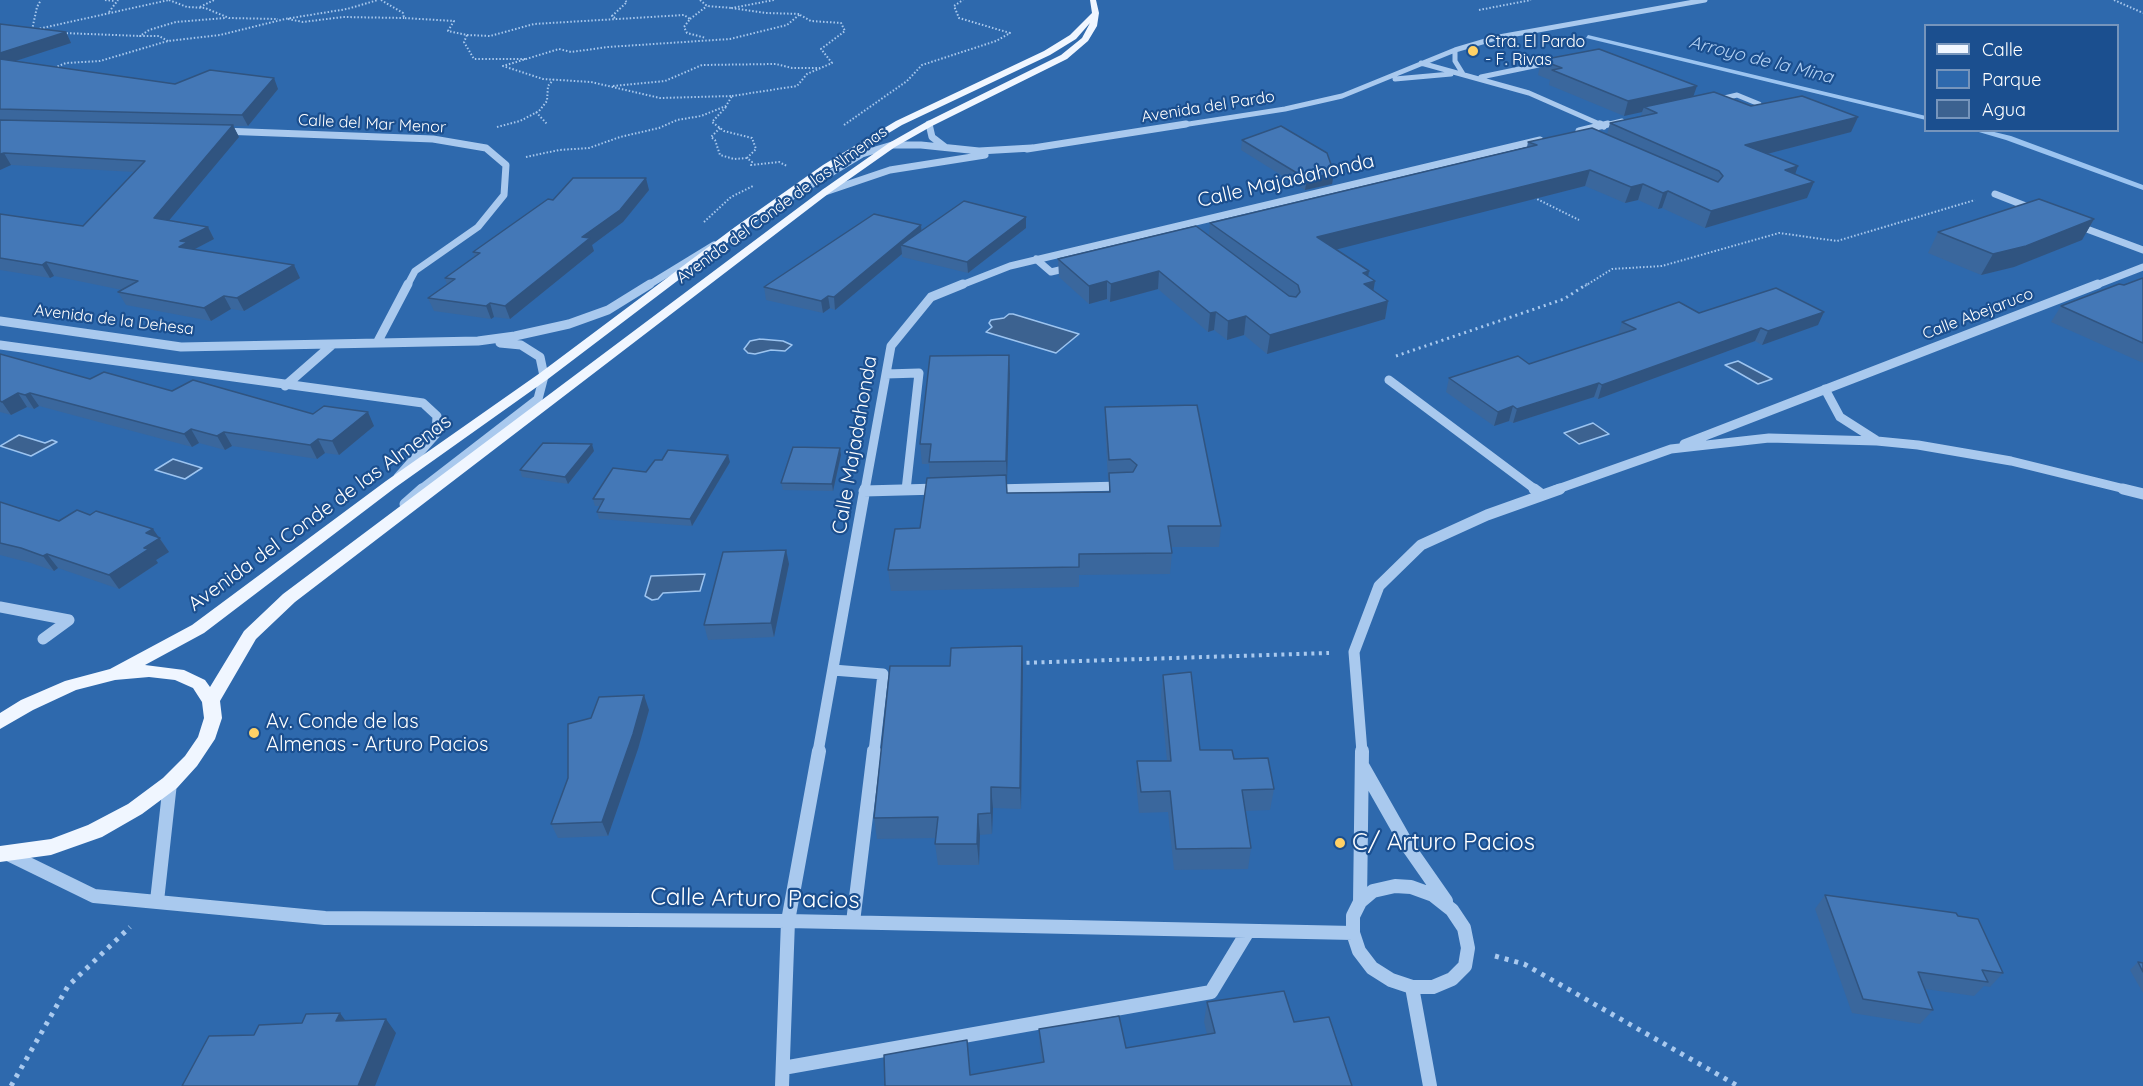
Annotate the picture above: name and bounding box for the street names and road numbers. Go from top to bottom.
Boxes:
street label: Avenida del Pardo [1140,87,1276,127]
street label: Calle del Mar Menor [297,111,447,137]
street label: Avenida del Conde de las Almenas [673,122,891,288]
street label: Calle Majadahonda [1195,149,1377,213]
street label: Calle Abejaruco [1920,284,2036,344]
street label: Avenida de la Dehesa [33,301,195,339]
street label: Calle Majadahonda [828,354,882,536]
street label: Avenida del Conde de las Almenas [184,409,456,617]
street label: Calle Arturo Pacios [650,883,860,915]

